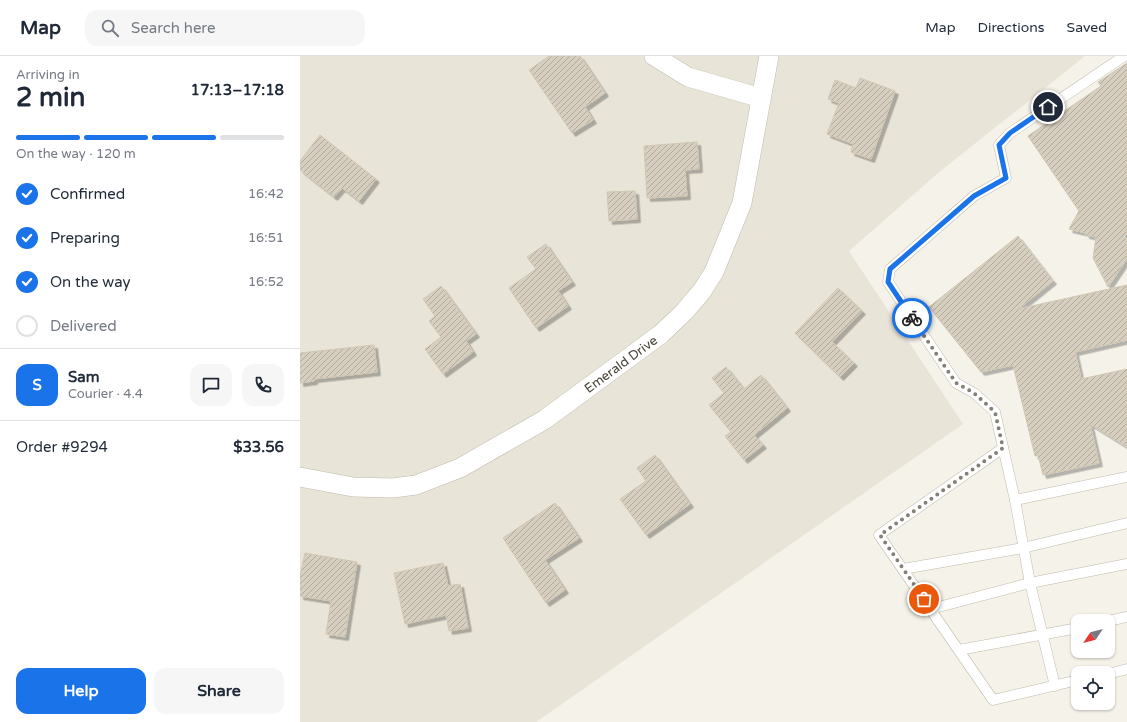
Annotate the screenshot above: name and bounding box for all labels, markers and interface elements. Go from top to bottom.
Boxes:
search box [85,10,365,46]
text: Map [20,17,61,39]
icon: search [99,17,121,39]
text: Search here [131,19,215,37]
text: Map [925,19,956,36]
text: Directions [978,19,1045,36]
text: Saved [1067,19,1107,36]
text: Arriving in [16,67,80,83]
text: 17:13–17:18 [191,81,284,99]
text: 2 min [16,82,85,113]
pin [1031,90,1065,124]
icon: home [1037,96,1059,118]
text: On the way · 120 m [16,146,136,162]
icon: check [16,183,38,205]
text: Confirmed [50,185,125,203]
text: 16:42 [248,186,284,202]
icon: check [16,227,38,249]
text: Preparing [50,229,120,247]
text: 16:51 [248,230,284,246]
icon: check [16,271,38,293]
text: On the way [50,273,130,291]
text: 16:52 [248,274,284,290]
courier [892,298,932,338]
icon: bike [901,307,923,329]
text: Delivered [50,317,117,335]
street label: Emerald Drive [581,332,661,397]
button: chat [190,364,232,406]
button: phone [242,364,284,406]
text: Sam [68,368,99,386]
text: S [32,376,42,394]
text: Courier · 4.4 [68,386,143,402]
text: Order #9294 [16,438,108,456]
text: $33.56 [233,438,284,456]
pin [907,582,941,616]
icon: bag [913,588,935,610]
north arrow [1071,614,1115,658]
map controls [1071,614,1115,710]
button: locate [1071,666,1115,710]
button: Help [16,668,146,714]
button: Share [154,668,284,714]

